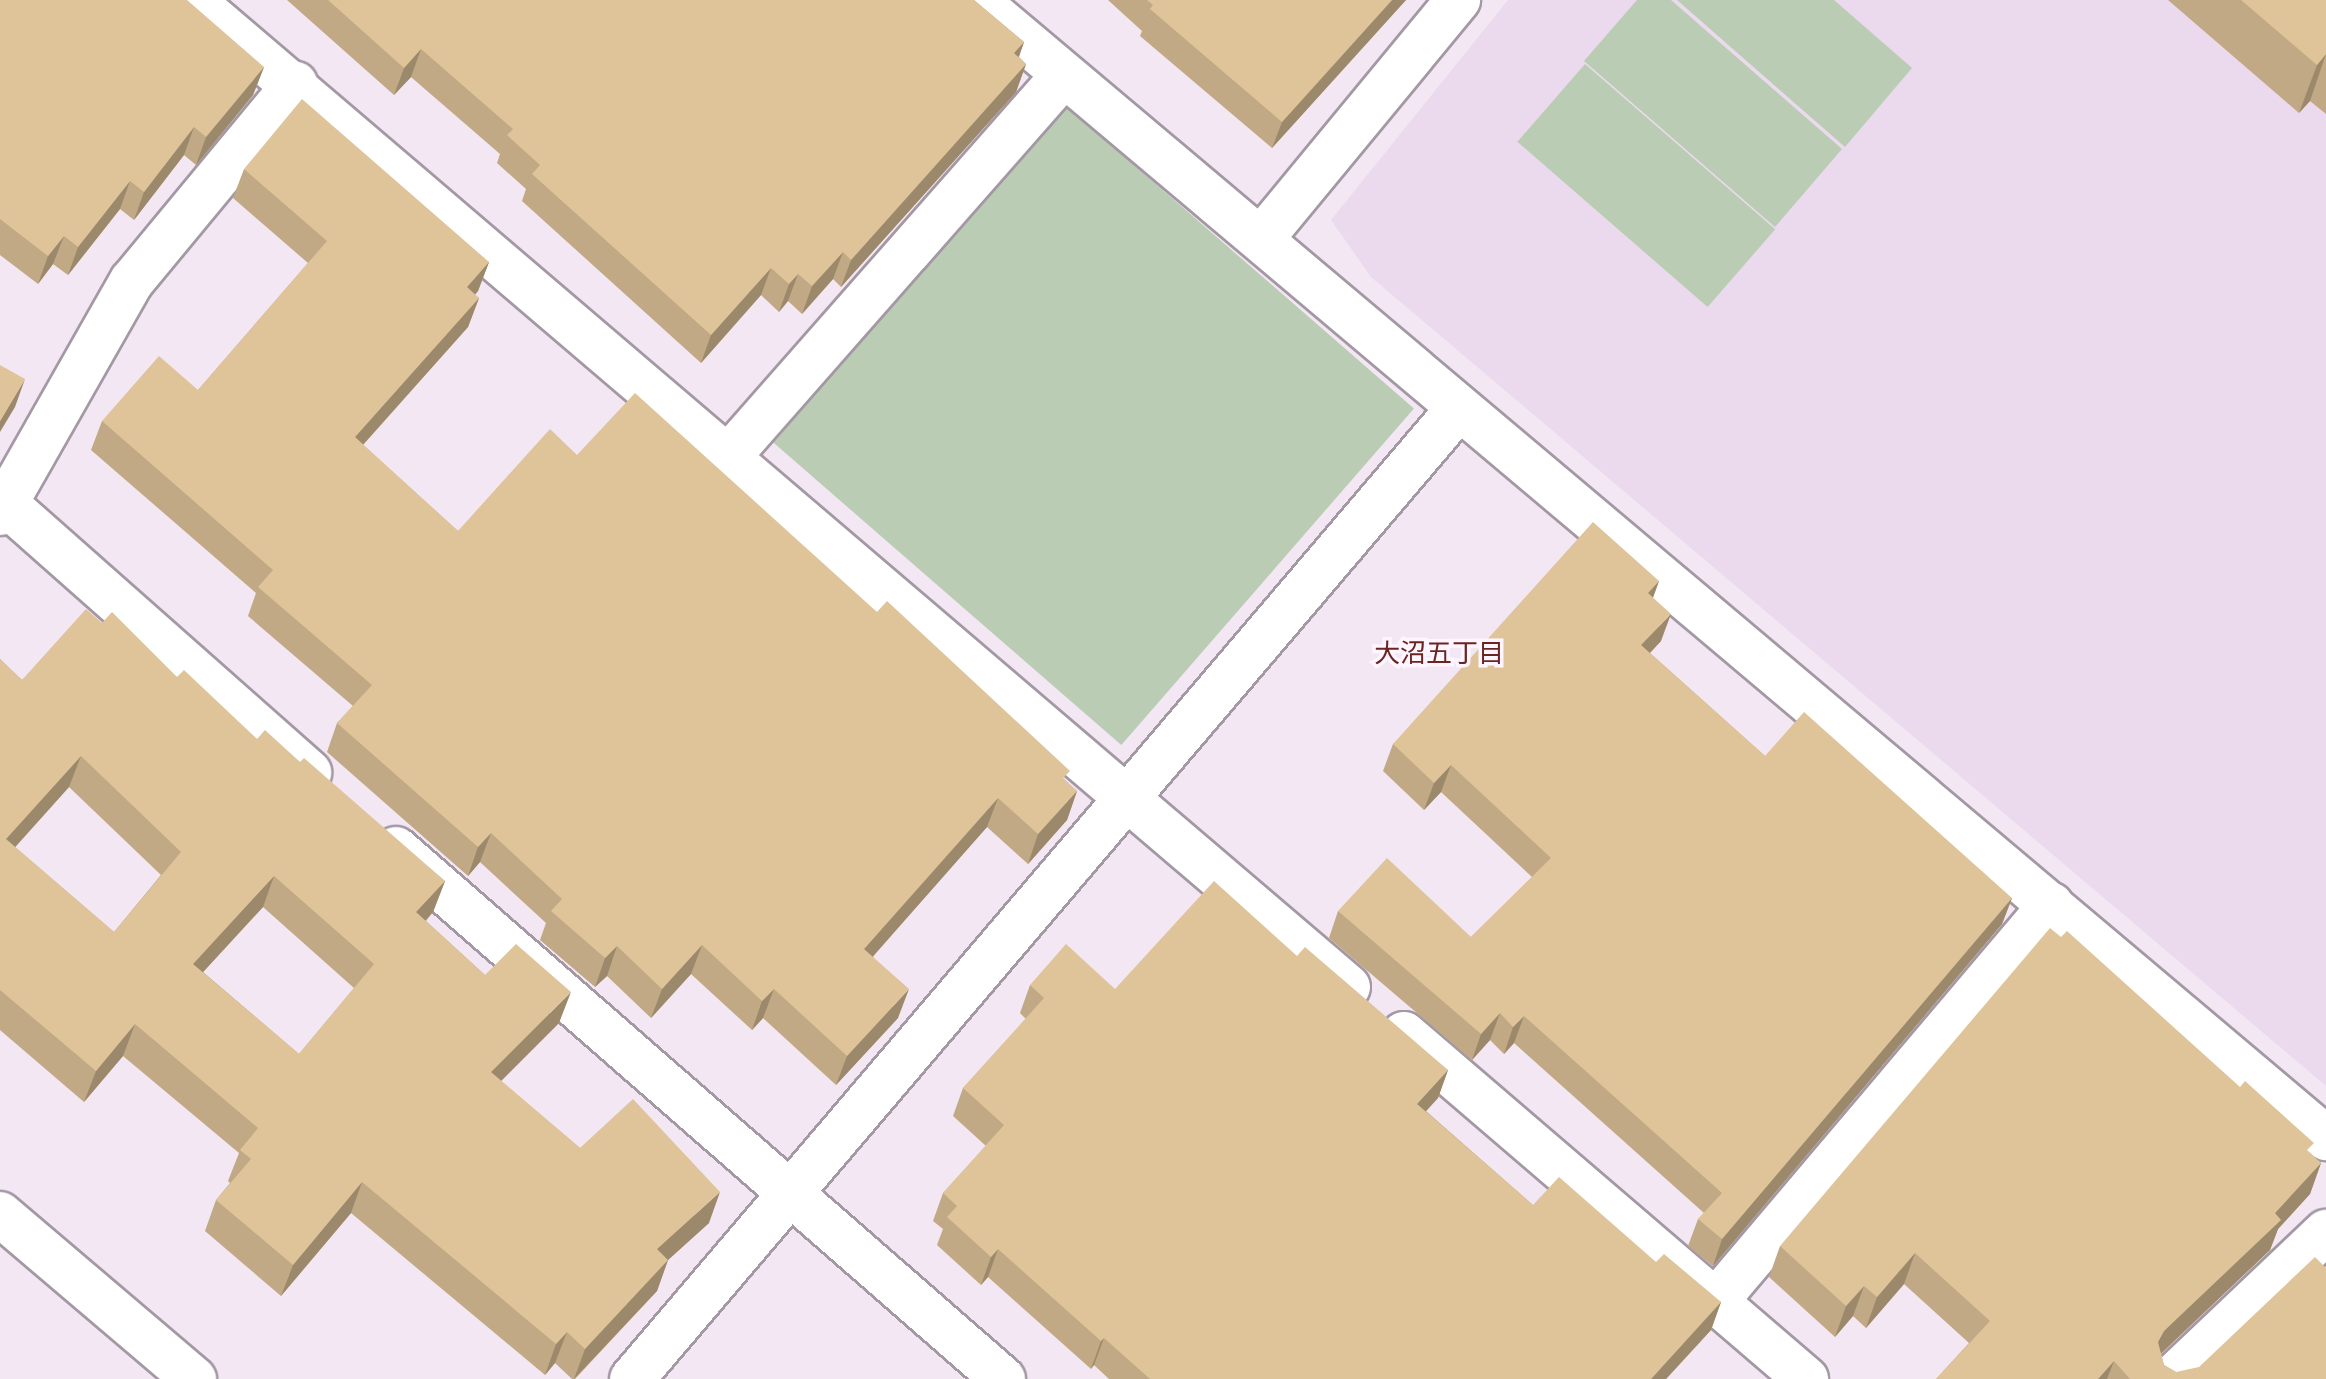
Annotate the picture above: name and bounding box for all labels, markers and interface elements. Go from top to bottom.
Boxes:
district label: 大沼五丁目 [1374,637,1504,669]

